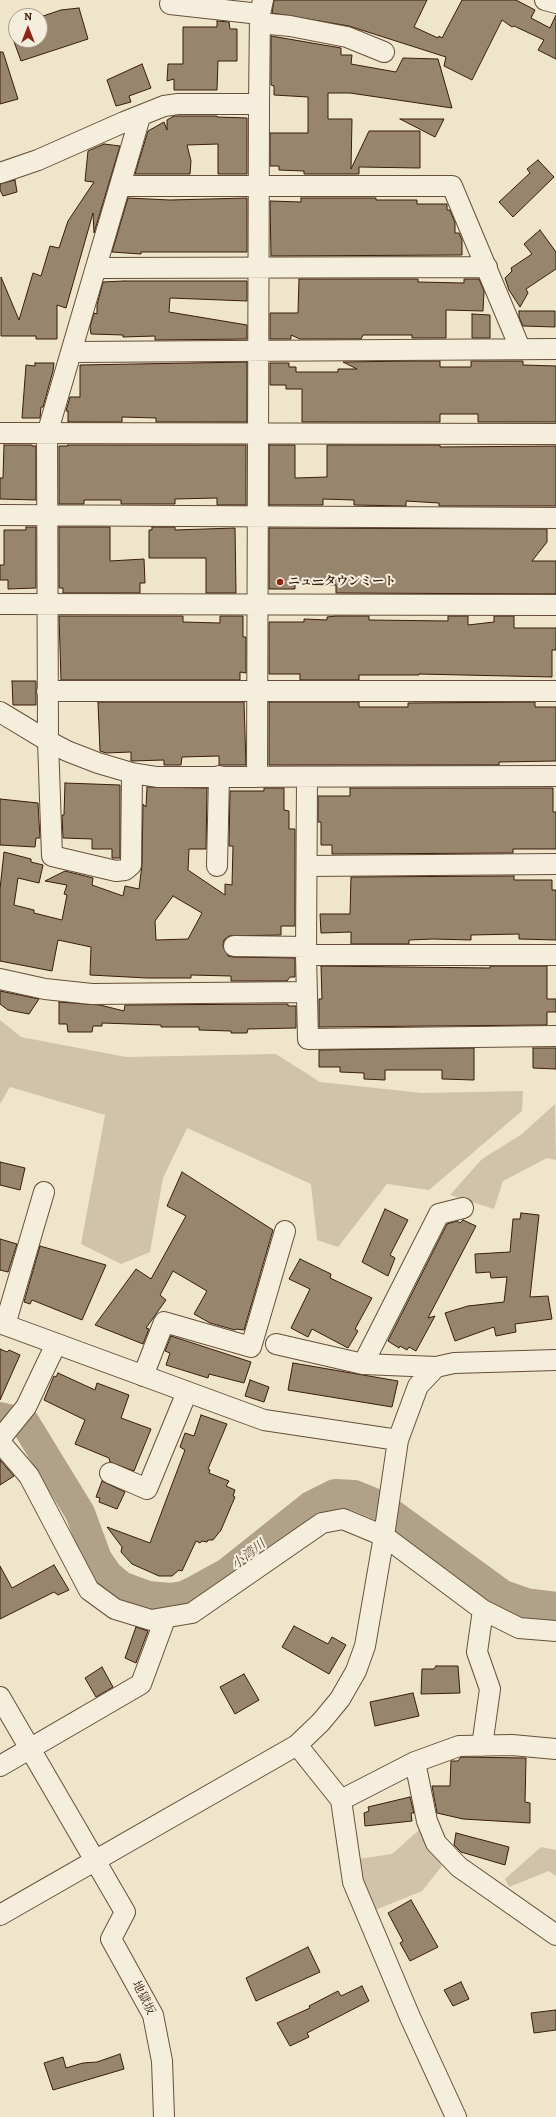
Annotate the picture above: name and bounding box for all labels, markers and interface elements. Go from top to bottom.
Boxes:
north arrow [8,8,48,48]
text: N [24,9,32,24]
place label: ニュータウンミート [288,575,396,589]
marker: ニュータウンミート [275,577,285,587]
water label: 小湾川 [229,1537,269,1573]
street label: 地獄坂 [128,1979,158,2017]

